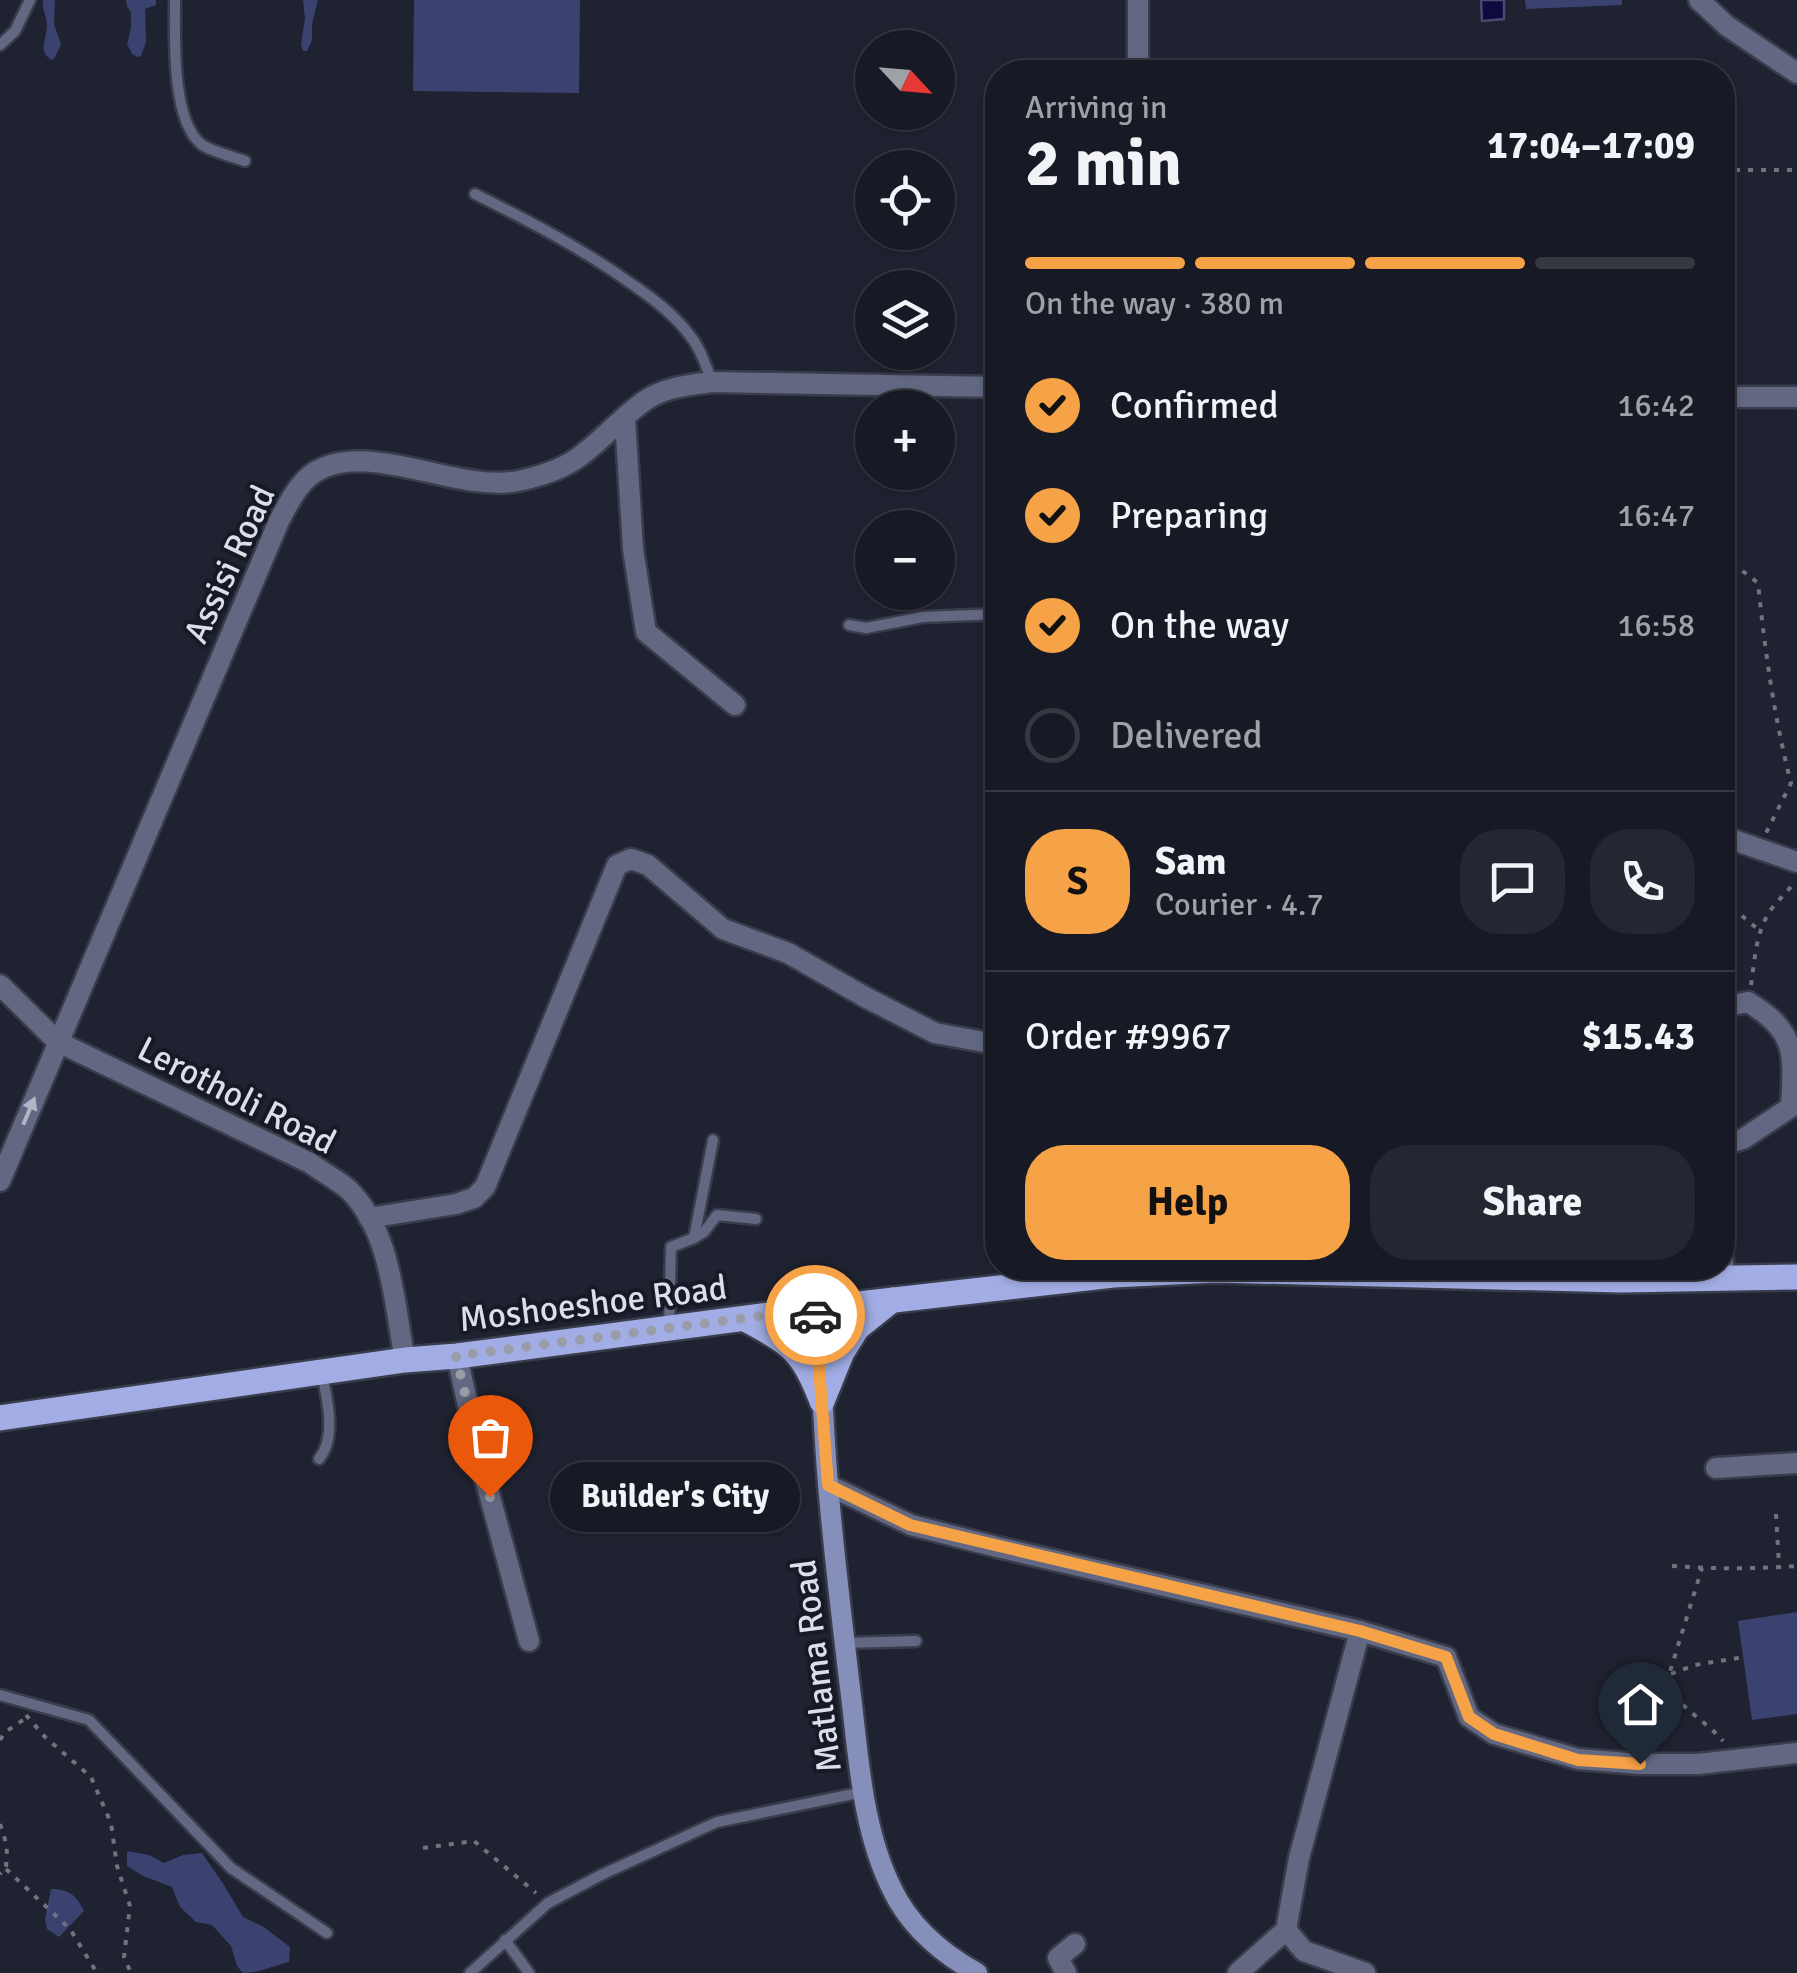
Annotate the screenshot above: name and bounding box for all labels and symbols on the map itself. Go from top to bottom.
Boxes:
north arrow [855,30,955,130]
street label: Assisi Road [174,479,285,650]
street label: Lerotholi Road [130,1027,343,1164]
one-way arrow [21,1096,37,1126]
courier [765,1265,865,1365]
street label: Moshoeshoe Road [457,1266,729,1341]
pin [448,1395,533,1498]
callout: Builder's City [550,1462,800,1532]
street label: Matlama Road [782,1557,851,1775]
pin [1598,1662,1683,1765]

